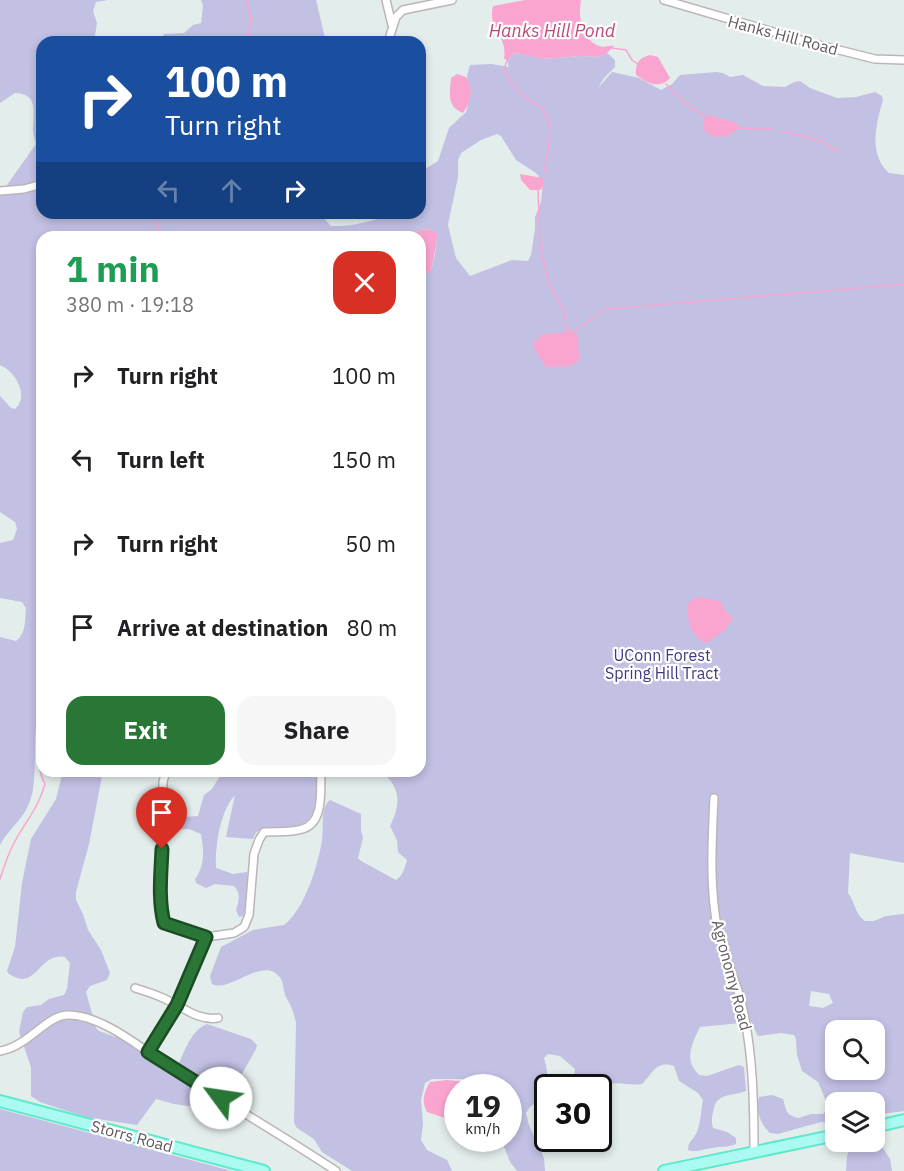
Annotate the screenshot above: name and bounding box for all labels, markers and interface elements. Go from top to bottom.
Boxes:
street label: Hanks Hill Road [726,11,840,59]
water label: Hanks Hill Pond [489,19,616,42]
text: 100 m [165,54,288,109]
icon: right [66,60,144,138]
text: Turn right [165,107,282,142]
icon: left [152,174,185,207]
icon: ahead [215,174,248,207]
icon: right [278,174,311,207]
text: 1 min [66,245,160,292]
button: close [333,251,396,314]
text: 380 m · 19:18 [66,291,194,318]
icon: right [66,359,99,392]
text: Turn right [117,361,218,390]
text: 100 m [332,361,396,390]
icon: left [66,443,99,476]
text: Turn left [117,445,205,474]
text: 150 m [332,445,396,474]
icon: right [66,527,99,560]
text: Turn right [117,529,218,558]
text: 50 m [345,529,396,558]
icon: arrive [66,611,99,644]
text: Arrive at destination [117,613,328,642]
text: 80 m [346,613,397,642]
park label: UConn Forest Spring Hill Tract [605,645,719,683]
button: Exit [66,696,225,765]
button: Share [237,696,396,765]
pin [136,787,187,849]
icon: arrive [145,796,178,829]
street label: Agronomy Road [708,917,756,1033]
map controls [825,1020,885,1152]
button: search [825,1020,885,1080]
position arrow [189,1066,253,1130]
speed limit sign: 30 [534,1074,612,1152]
text: 19 [465,1086,501,1125]
button: layers [825,1092,885,1152]
street label: Storrs Road [89,1115,175,1157]
text: km/h [465,1119,501,1138]

